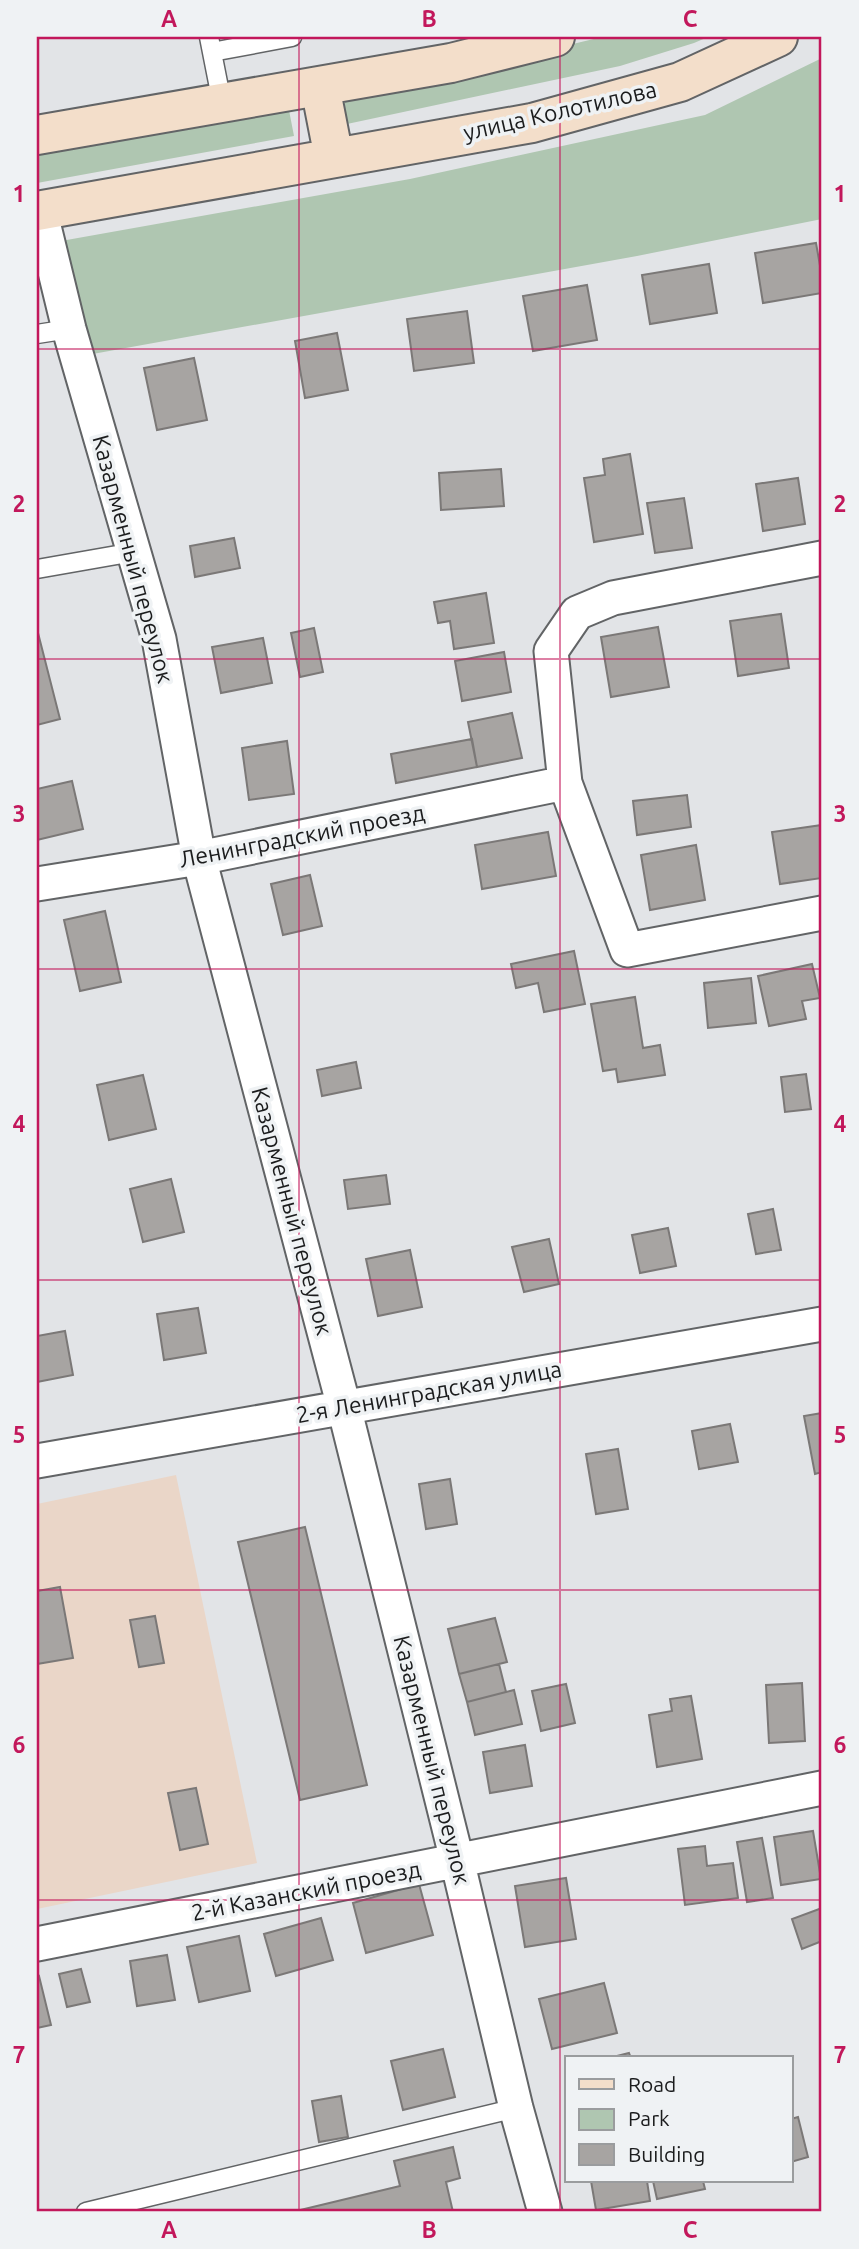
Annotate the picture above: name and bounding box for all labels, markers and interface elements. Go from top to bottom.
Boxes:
text: A [161,6,177,31]
text: B [421,6,437,31]
text: C [683,6,698,31]
street label: улица Колотилова [461,76,659,145]
text: 1 [13,181,25,206]
text: 1 [834,181,846,206]
street label: Казарменный переулок [88,432,179,686]
text: 2 [13,491,25,516]
text: 2 [834,491,846,516]
street label: Ленинградский проезд [177,799,427,872]
text: 3 [13,801,25,826]
text: 3 [834,801,846,826]
street label: Казарменный переулок [247,1084,338,1338]
text: 4 [13,1111,26,1136]
text: 4 [834,1111,847,1136]
street label: 2-я Ленинградская улица [294,1356,564,1427]
text: 5 [13,1422,25,1447]
text: 5 [834,1422,846,1447]
street label: Казарменный переулок [389,1633,476,1887]
text: 6 [13,1732,26,1757]
text: 6 [834,1732,847,1757]
street label: 2-й Казанский проезд [189,1856,423,1925]
text: 7 [13,2042,25,2067]
text: 7 [834,2042,846,2067]
legend [565,2056,792,2182]
text: Road [628,2072,676,2096]
text: Park [628,2106,670,2130]
text: Building [628,2142,705,2166]
text: A [161,2217,177,2242]
text: B [421,2217,437,2242]
text: C [683,2217,698,2242]

